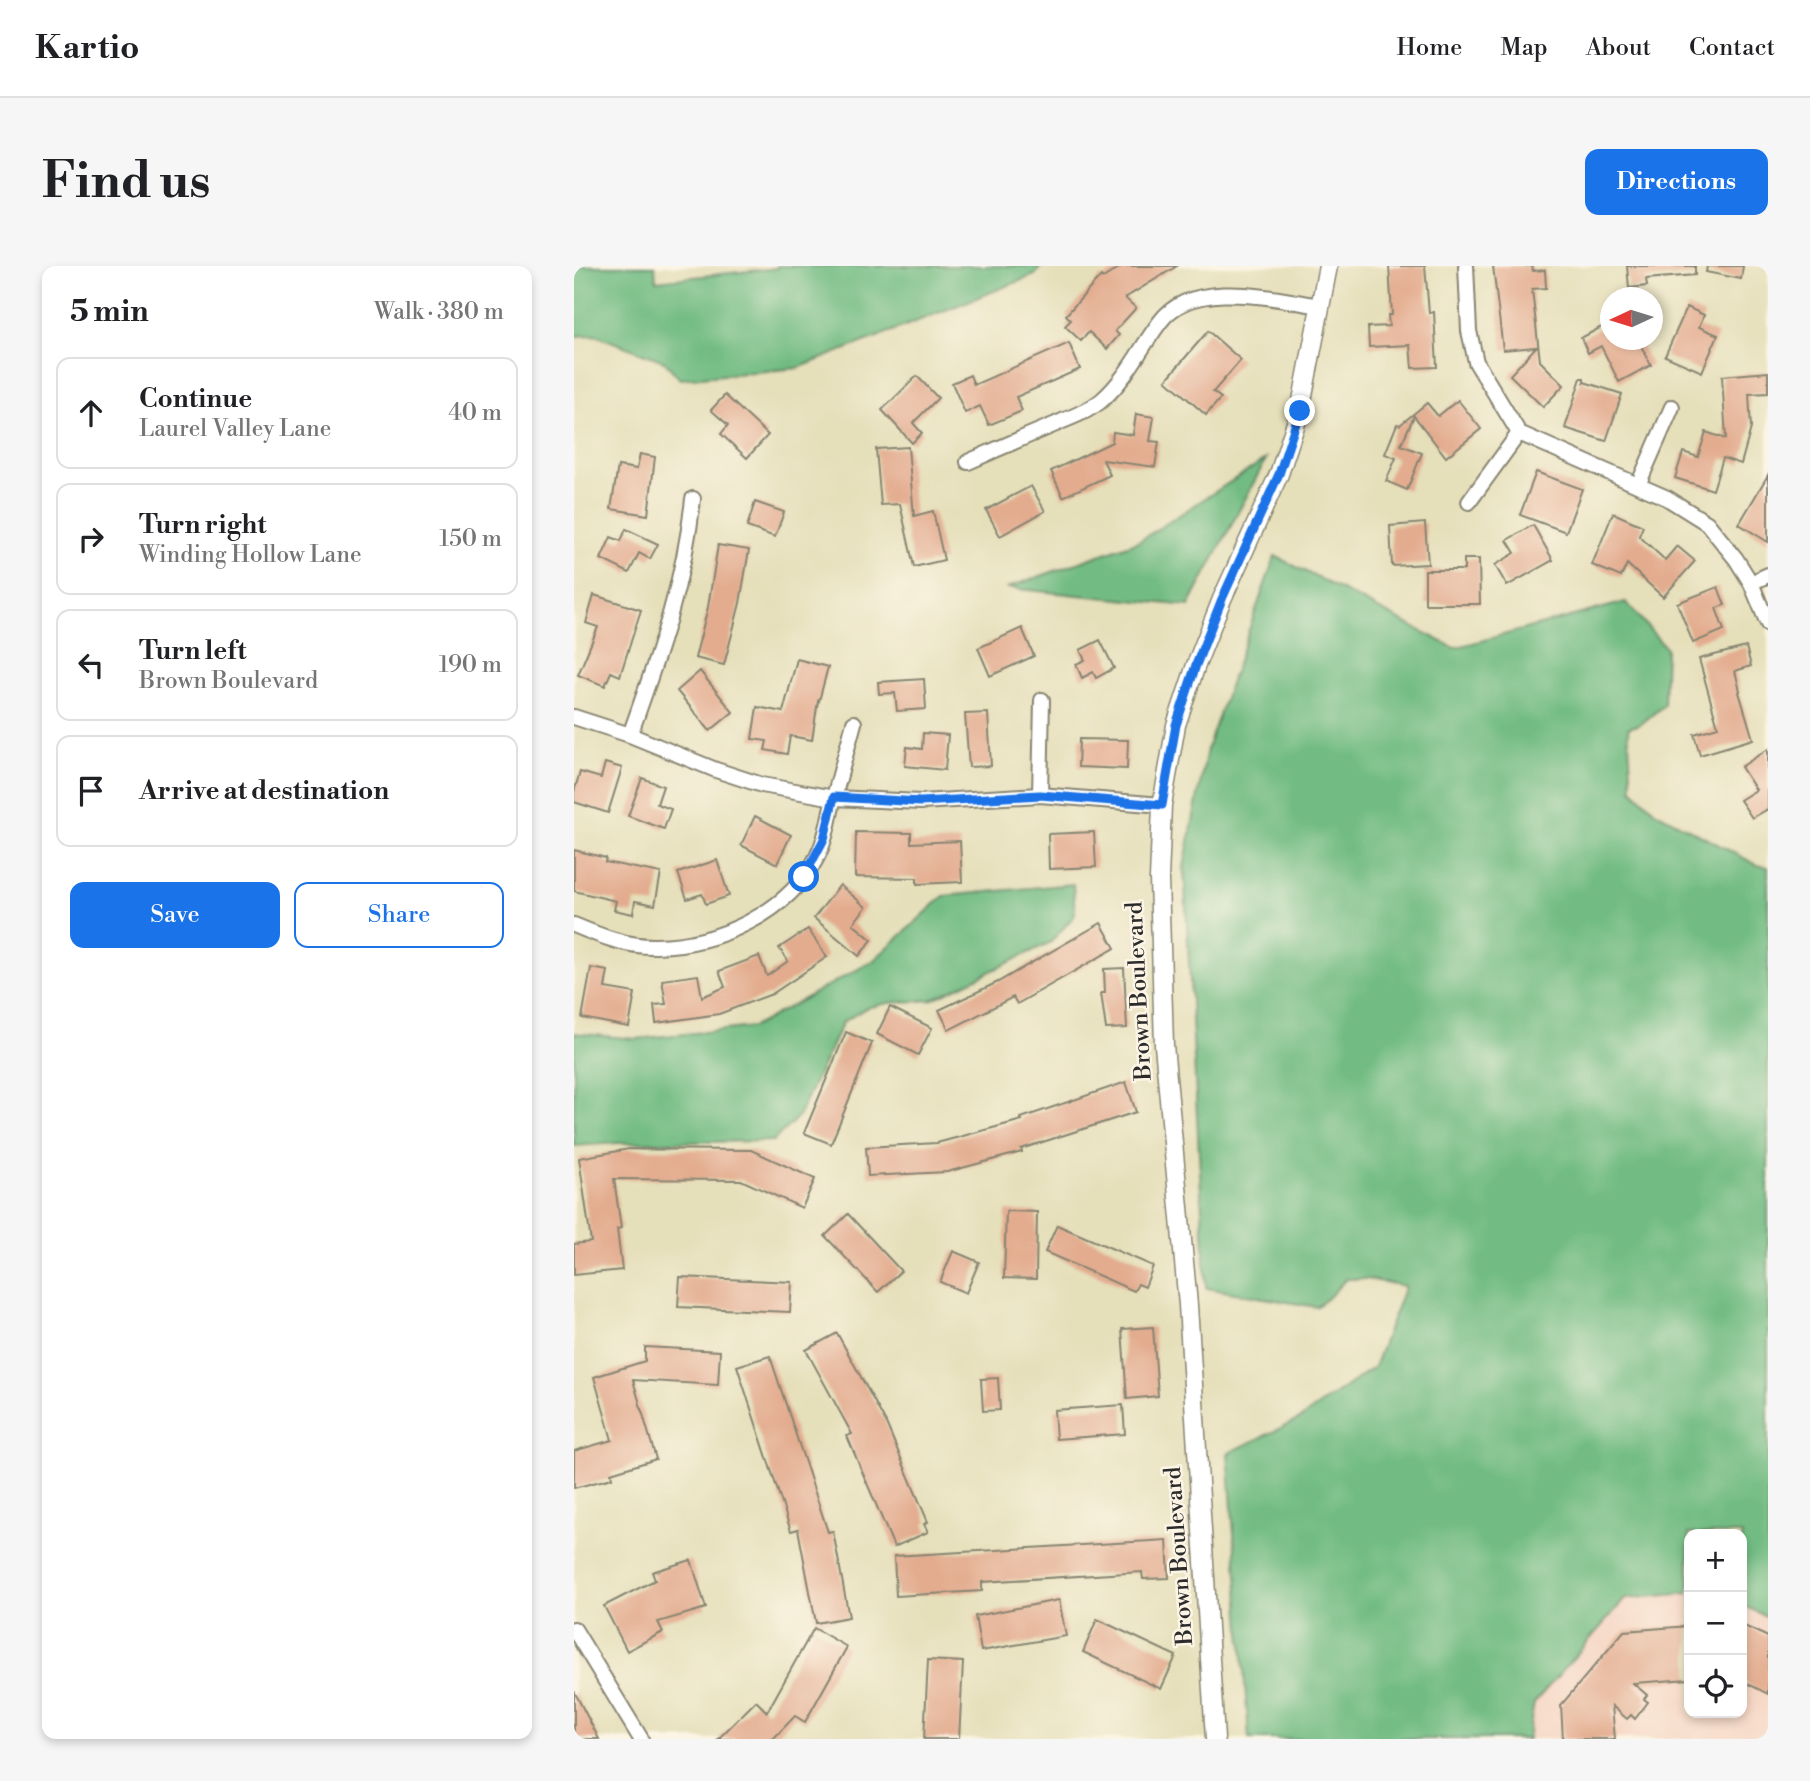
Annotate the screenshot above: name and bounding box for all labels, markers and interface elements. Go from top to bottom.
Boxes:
text: Kartio [35,28,139,69]
text: Home [1397,33,1462,63]
text: Map [1500,33,1548,63]
text: About [1586,33,1651,63]
text: Contact [1689,33,1775,63]
button: Directions [1585,149,1768,215]
text: Find us [42,152,211,213]
north arrow [1600,287,1663,350]
text: 5 min [70,293,149,331]
text: Walk · 380 m [374,298,504,326]
text: Continue [139,383,252,415]
icon: ahead [72,394,110,432]
route end [1284,395,1315,426]
text: 40 m [448,399,502,427]
text: Laurel Valley Lane [139,415,331,443]
text: Turn right [139,509,267,541]
icon: right [72,520,110,558]
text: 150 m [439,525,502,553]
text: Winding Hollow Lane [139,541,362,569]
text: Turn left [139,635,247,667]
icon: left [72,646,110,684]
text: 190 m [439,651,502,679]
text: Brown Boulevard [139,667,318,695]
icon: arrive [72,772,110,810]
text: Arrive at destination [139,775,389,807]
route start [788,861,819,892]
button: Save [70,882,280,948]
button: Share [294,882,504,948]
street label: Brown Boulevard [1120,901,1158,1082]
street label: Brown Boulevard [1159,1466,1199,1647]
map controls [1684,1529,1747,1718]
button: + [1684,1529,1747,1592]
button: − [1684,1592,1747,1655]
button: locate [1684,1655,1747,1718]

